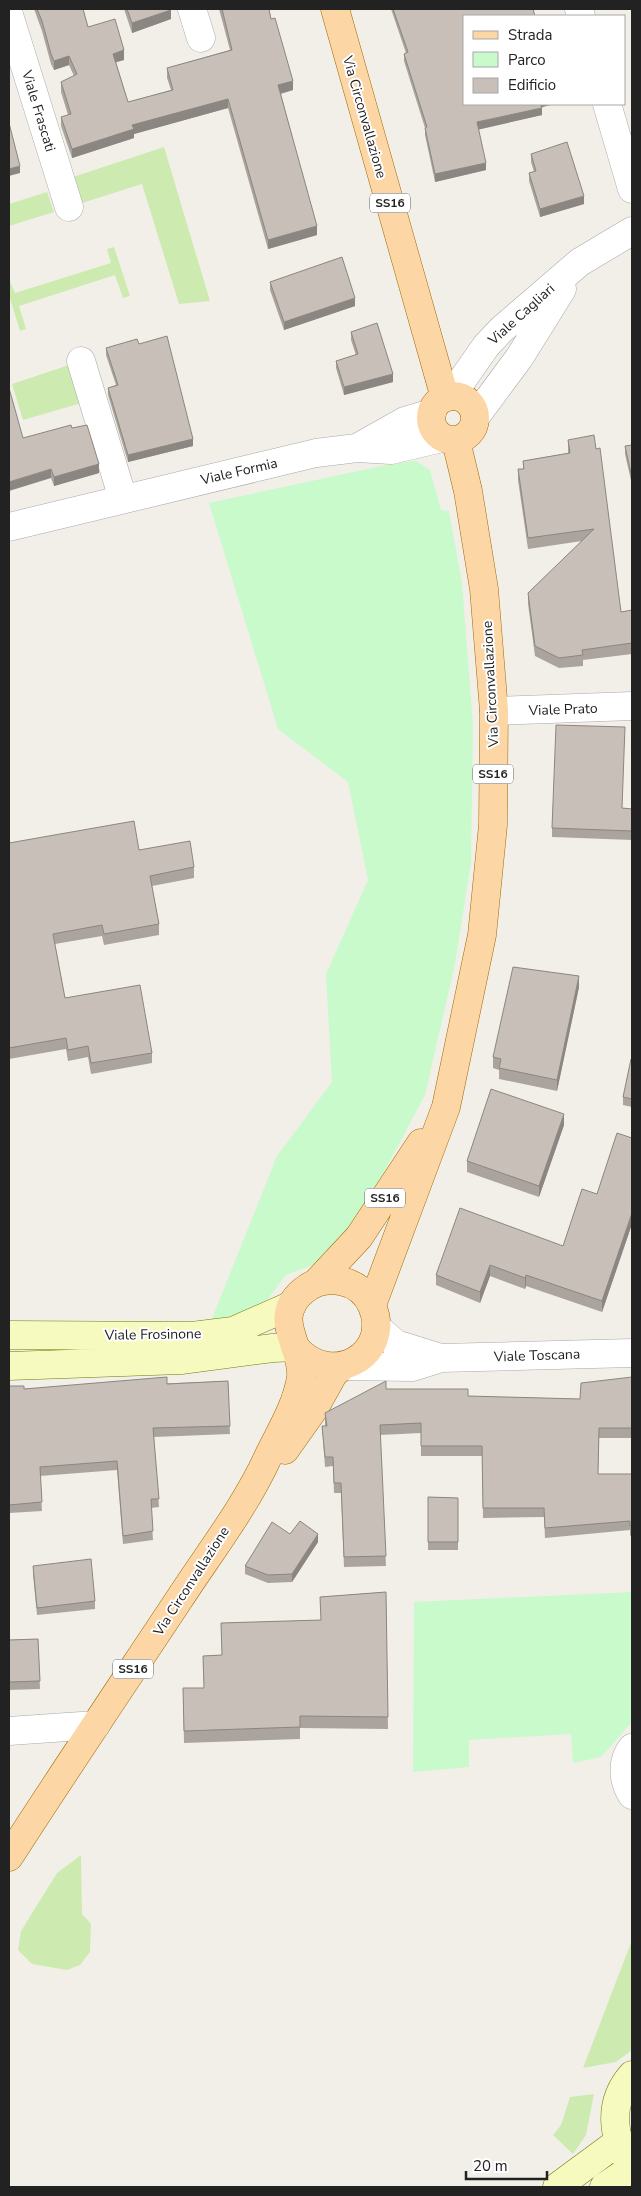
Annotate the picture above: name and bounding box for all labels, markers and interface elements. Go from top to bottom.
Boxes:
legend [463,15,626,105]
text: Strada [508,25,552,45]
text: Parco [508,50,546,70]
street label: Via Circonvallazione [338,53,391,181]
street label: Viale Frascati [17,67,60,154]
text: Edificio [508,75,556,95]
road number: SS16 [370,194,410,212]
street label: Viale Cagliari [483,279,559,350]
street label: Viale Formia [198,453,279,490]
street label: Via Circonvallazione [478,620,503,749]
street label: Viale Prato [527,699,598,720]
road number: SS16 [473,764,513,784]
road number: SS16 [365,1188,405,1208]
street label: Viale Frosinone [103,1324,202,1345]
street label: Viale Toscana [492,1344,581,1367]
street label: Via Circonvallazione [148,1523,234,1640]
road number: SS16 [113,1660,153,1678]
scale bar [466,2148,547,2180]
text: 20 m [473,2156,508,2176]

